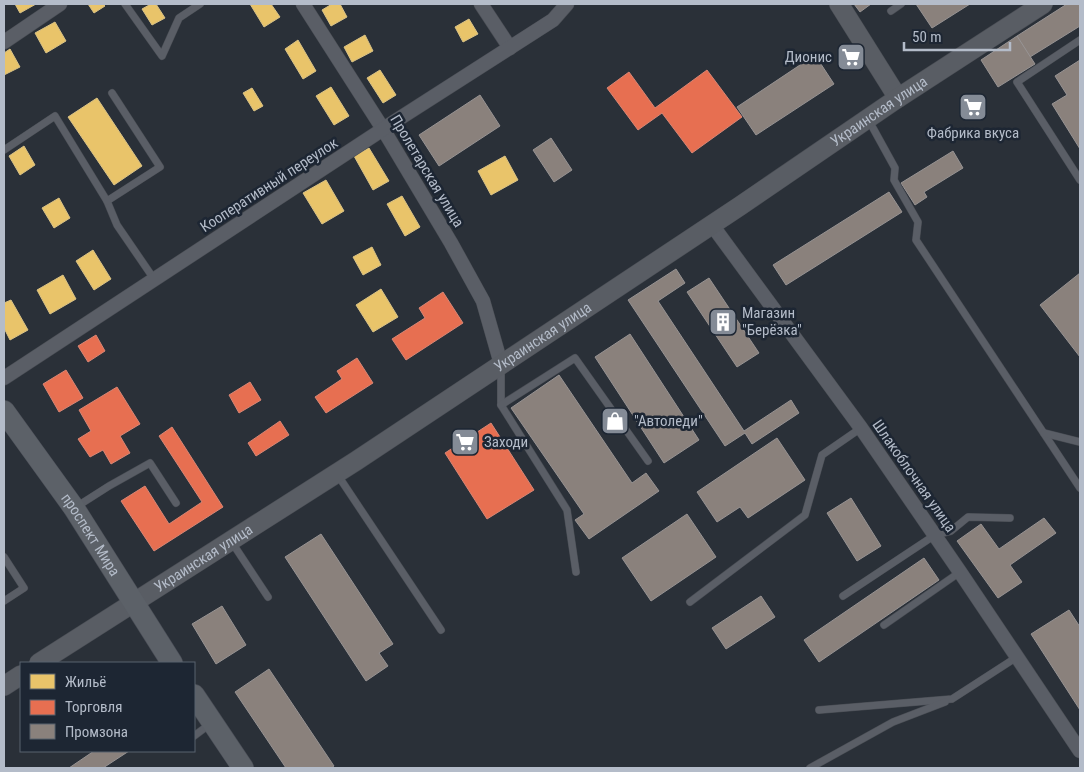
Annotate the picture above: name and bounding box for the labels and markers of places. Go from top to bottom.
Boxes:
supermarket icon: Дионис [836,42,866,72]
place label: Дионис [785,48,832,66]
supermarket icon: Фабрика вкуса [958,92,988,122]
place label: Фабрика вкуса [927,124,1019,142]
place label: Магазин "Берёзка" [742,304,802,339]
building icon: Магазин "Берёзка" [708,307,738,337]
shop icon: "Автоледи" [600,406,630,436]
place label: "Автоледи" [634,412,703,430]
supermarket icon: Заходи [450,427,480,457]
place label: Заходи [484,433,528,451]

